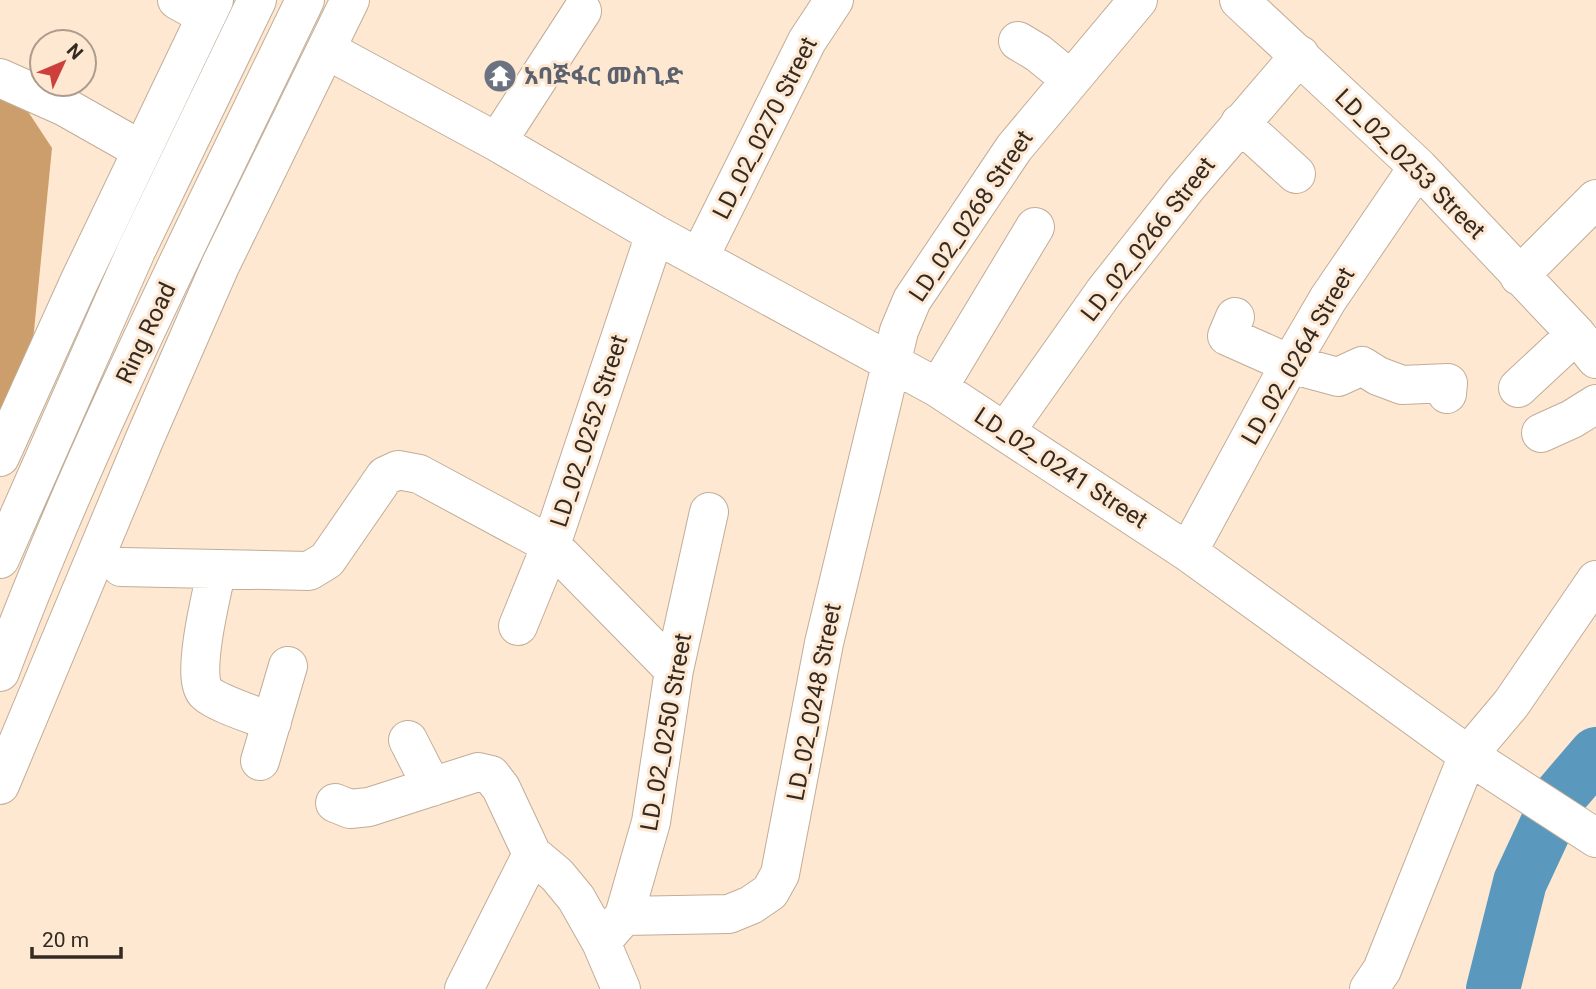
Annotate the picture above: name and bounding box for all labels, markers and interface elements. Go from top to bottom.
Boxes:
north arrow [28,28,98,98]
street label: LD_02_0270 Street [707,32,823,224]
text: N [62,39,88,64]
temple icon: አባጅፋር መስጊድ [481,57,519,95]
place label: አባጅፋር መስጊድ [524,62,684,90]
street label: LD_02_0253 Street [1329,83,1491,245]
street label: LD_02_0268 Street [903,125,1039,307]
street label: LD_02_0266 Street [1075,151,1221,327]
street label: LD_02_0264 Street [1236,262,1360,450]
street label: Ring Road [110,278,182,388]
street label: LD_02_0252 Street [545,331,633,531]
street label: LD_02_0241 Street [969,402,1153,534]
street label: LD_02_0248 Street [781,601,847,803]
street label: LD_02_0250 Street [635,631,697,833]
scale bar [32,916,121,960]
text: 20 m [42,928,89,952]

